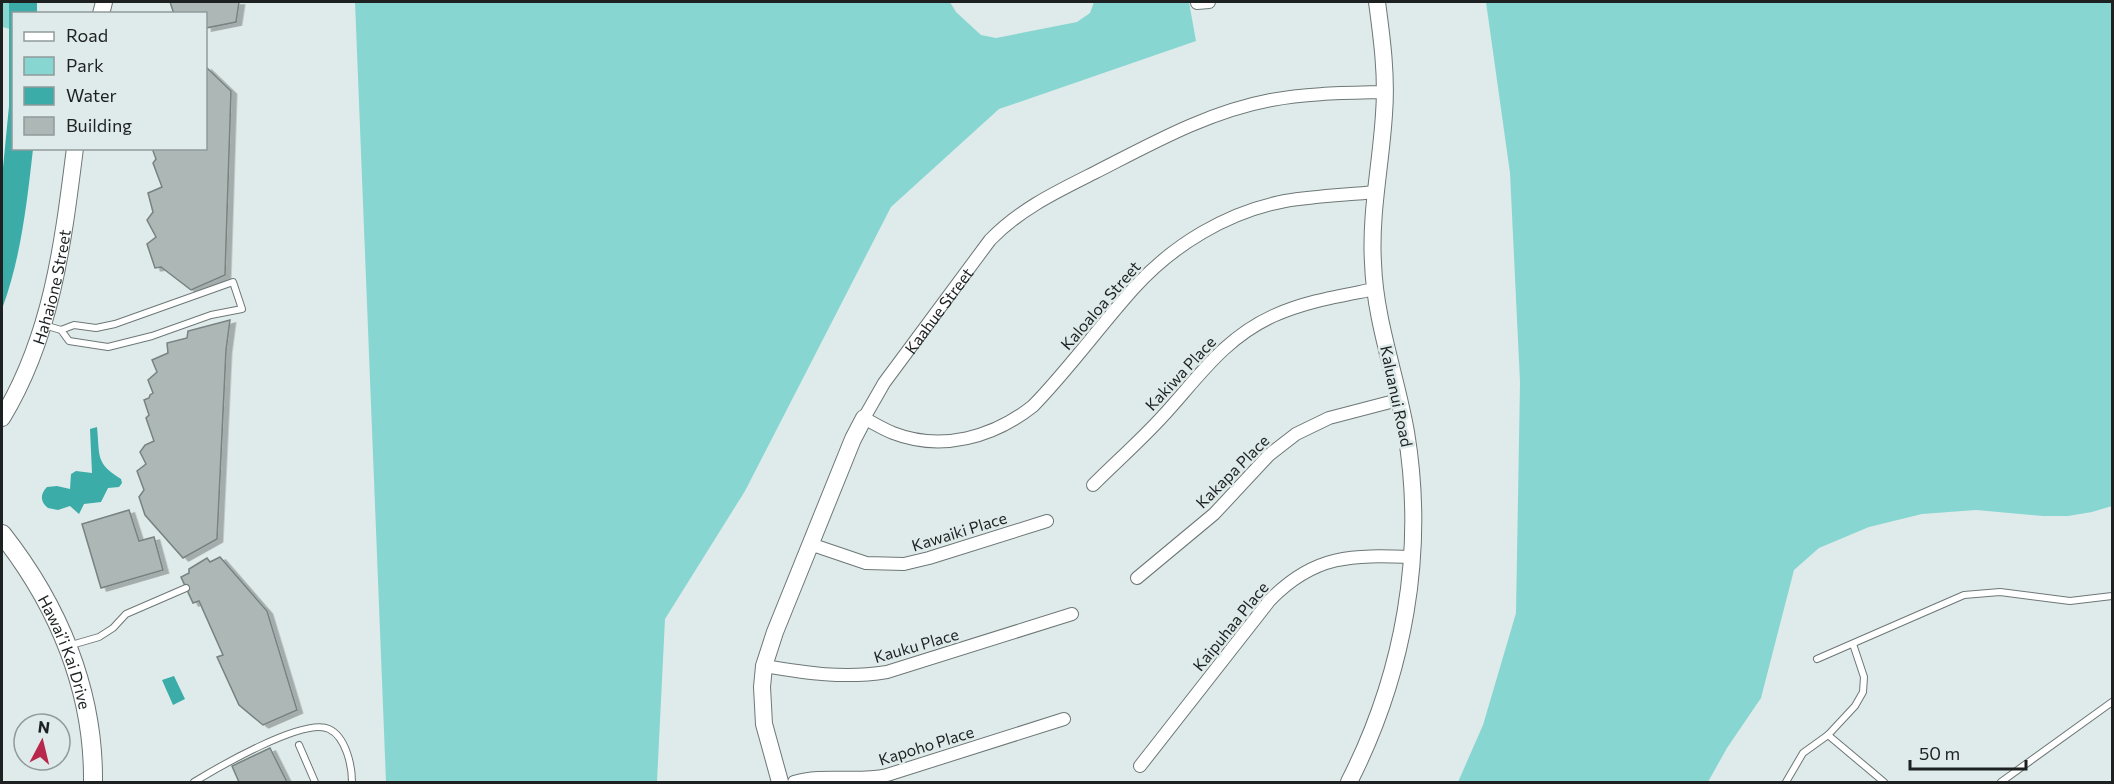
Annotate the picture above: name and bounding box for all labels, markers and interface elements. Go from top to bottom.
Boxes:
legend [12,12,207,150]
text: Road [66,24,108,46]
text: Park [66,54,104,76]
text: Water [66,84,117,106]
text: Building [66,114,132,136]
street label: Hahaione Street [28,228,73,347]
street label: Kaloaloa Street [1056,256,1144,353]
street label: Kaahue Street [900,263,976,357]
street label: Kakiwa Place [1141,332,1219,414]
street label: Kaluanui Road [1377,344,1417,448]
street label: Kakapa Place [1191,430,1273,512]
street label: Kawaiki Place [909,507,1009,555]
street label: Kaipuhaa Place [1188,578,1272,674]
street label: Hawai’i Kai Drive [35,591,95,711]
street label: Kauku Place [871,624,961,666]
north arrow [12,712,72,772]
text: N [37,716,51,737]
street label: Kapoho Place [876,721,976,769]
scale bar [1910,733,2026,771]
text: 50 m [1919,742,1960,764]

